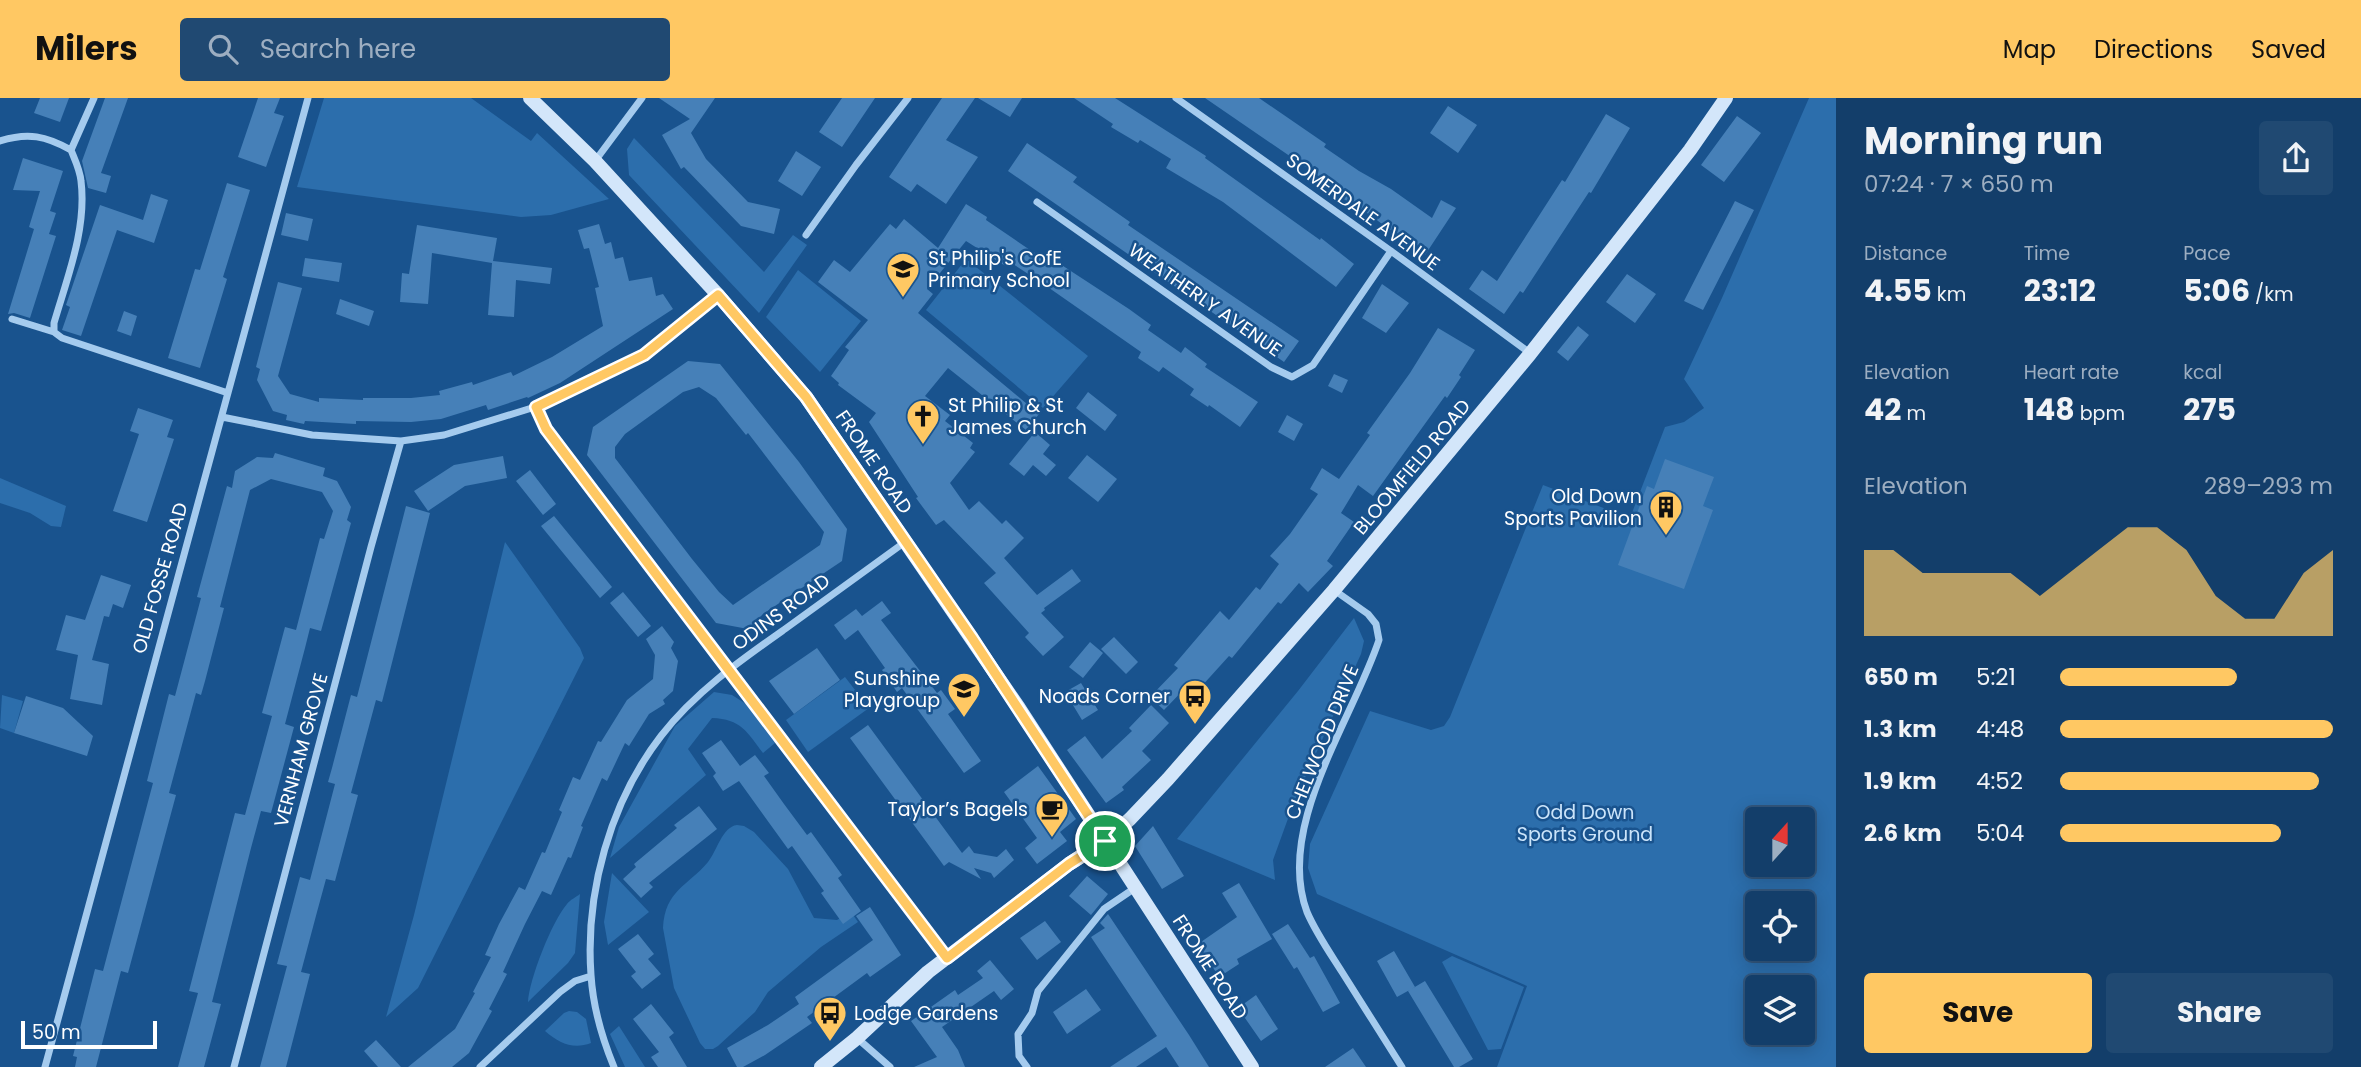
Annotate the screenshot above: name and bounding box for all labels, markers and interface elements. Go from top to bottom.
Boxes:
search box [180,18,670,81]
text: Milers [35,25,138,72]
icon: search [204,30,242,68]
text: Search here [260,31,416,67]
text: Map [2003,33,2056,66]
text: Directions [2094,33,2213,66]
text: Saved [2251,33,2326,66]
text: Morning run [1864,114,2103,167]
button: share [2259,121,2333,195]
street label: SOMERDALE AVENUE [1280,147,1446,277]
text: 07:24 · 7 × 650 m [1864,168,2054,200]
street label: WEATHERLY AVENUE [1123,237,1287,363]
text: Distance [1864,240,1947,267]
text: Time [2024,240,2070,267]
text: Pace [2183,240,2231,267]
place label: St Philip's CofE Primary School [928,245,1070,294]
school or university icon: St Philip's CofE Primary School [884,250,922,299]
text: 4.55 [1864,269,1932,312]
text: 23:12 [2024,269,2096,312]
text: 5:06 [2183,269,2250,312]
text: km [1932,281,1966,308]
text: /km [2250,281,2294,308]
text: Elevation [1864,359,1950,386]
text: Heart rate [2024,359,2119,386]
text: kcal [2183,359,2222,386]
text: 42 [1864,388,1901,431]
text: 148 [2024,388,2075,431]
text: 275 [2183,388,2236,431]
place label: St Philip & St James Church [948,392,1087,441]
street label: BLOOMFIELD ROAD [1347,393,1477,541]
church icon: St Philip & St James Church [904,397,942,446]
text: m [1901,400,1926,427]
text: bpm [2075,400,2125,427]
street label: FROME ROAD [829,405,919,519]
text: Elevation [1864,470,1968,502]
text: 289–293 m [2204,470,2333,502]
place label: Old Down Sports Pavilion [1504,483,1642,532]
building icon: Old Down Sports Pavilion [1647,488,1685,537]
street label: OLD FOSSE ROAD [126,499,194,657]
street label: ODINS ROAD [726,567,836,657]
street label: CHELWOOD DRIVE [1279,660,1365,824]
text: 650 m [1864,661,1938,693]
text: 5:21 [1976,661,2016,693]
place label: Sunshine Playgroup [844,665,940,714]
street label: VERNHAM GROVE [267,670,335,830]
school or university icon: Sunshine Playgroup [945,670,983,719]
bus stop icon: Noads Corner [1176,677,1214,726]
place label: Noads Corner [1039,683,1170,710]
text: 1.3 km [1864,713,1937,745]
text: 4:48 [1976,713,2024,745]
text: 1.9 km [1864,765,1937,797]
text: 4:52 [1976,765,2023,797]
cafe icon: Taylor’s Bagels [1033,790,1071,839]
place label: Taylor’s Bagels [887,796,1028,823]
park label: Odd Down Sports Ground [1517,799,1653,848]
north arrow [1745,807,1815,877]
map controls [1745,807,1815,1045]
pin [1075,811,1135,871]
text: 2.6 km [1864,817,1942,849]
text: 5:04 [1976,817,2024,849]
icon: arrive [1086,822,1124,860]
button: locate [1745,891,1815,961]
street label: FROME ROAD [1166,909,1254,1025]
button: Save [1864,973,2092,1053]
button: Share [2106,973,2333,1053]
button: layers [1745,975,1815,1045]
bus stop icon: Lodge Gardens [811,994,849,1043]
place label: Lodge Gardens [854,1000,998,1027]
scale bar [21,1018,158,1050]
text: 50 m [32,1019,81,1046]

